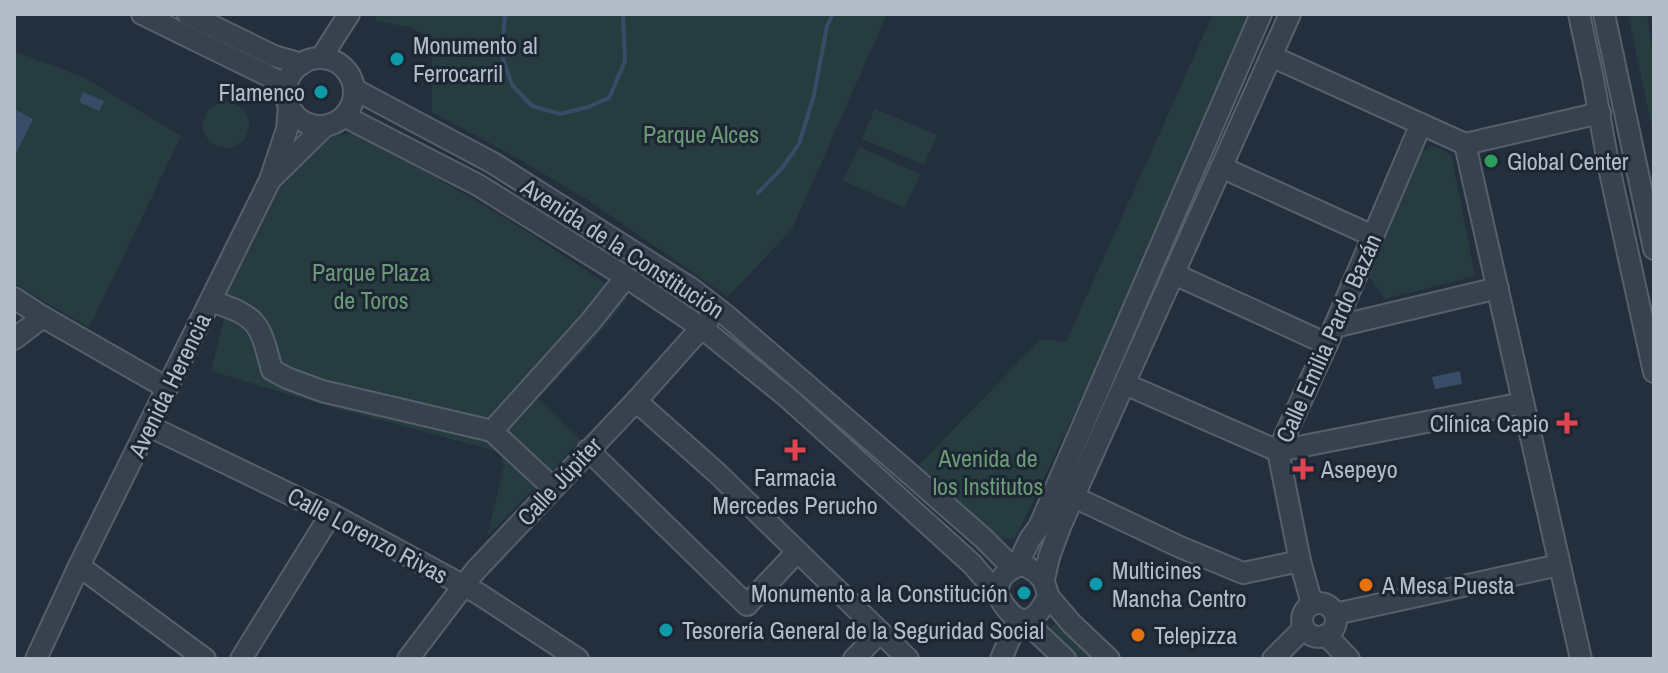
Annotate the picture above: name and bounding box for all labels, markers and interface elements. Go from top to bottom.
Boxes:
place label: Monumento al Ferrocarril [413,29,538,89]
marker: Monumento al Ferrocarril [388,50,406,68]
place label: Flamenco [219,76,305,108]
marker: Flamenco [312,83,330,101]
park label: Parque Alces [643,118,759,150]
place label: Global Center [1507,145,1629,177]
marker: Global Center [1482,152,1500,170]
street label: Avenida de la Constitución [514,170,731,326]
street label: Calle Emilia Pardo Bazán [1268,229,1388,447]
park label: Parque Plaza de Toros [312,256,430,316]
street label: Avenida Herencia [120,307,218,464]
place label: Clínica Capio [1430,407,1549,439]
marker: Clínica Capio [1556,412,1578,434]
street label: Calle Júpiter [510,429,609,532]
marker: Farmacia Mercedes Perucho [786,441,804,459]
park label: Avenida de los Institutos [933,442,1043,502]
place label: Asepeyo [1320,453,1398,485]
marker: Asepeyo [1292,458,1314,480]
place label: Farmacia Mercedes Perucho [712,461,878,521]
street label: Calle Lorenzo Rivas [282,479,454,591]
place label: Multicines Mancha Centro [1112,554,1247,614]
place label: A Mesa Puesta [1381,569,1514,601]
marker: Multicines Mancha Centro [1087,575,1105,593]
marker: A Mesa Puesta [1357,576,1375,594]
place label: Monumento a la Constitución [751,577,1008,609]
marker: Monumento a la Constitución [1015,584,1033,602]
place label: Tesorería General de la Seguridad Social [682,614,1044,646]
place label: Telepizza [1154,619,1237,651]
marker: Tesorería General de la Seguridad Social [657,621,675,639]
marker: Telepizza [1129,626,1147,644]

